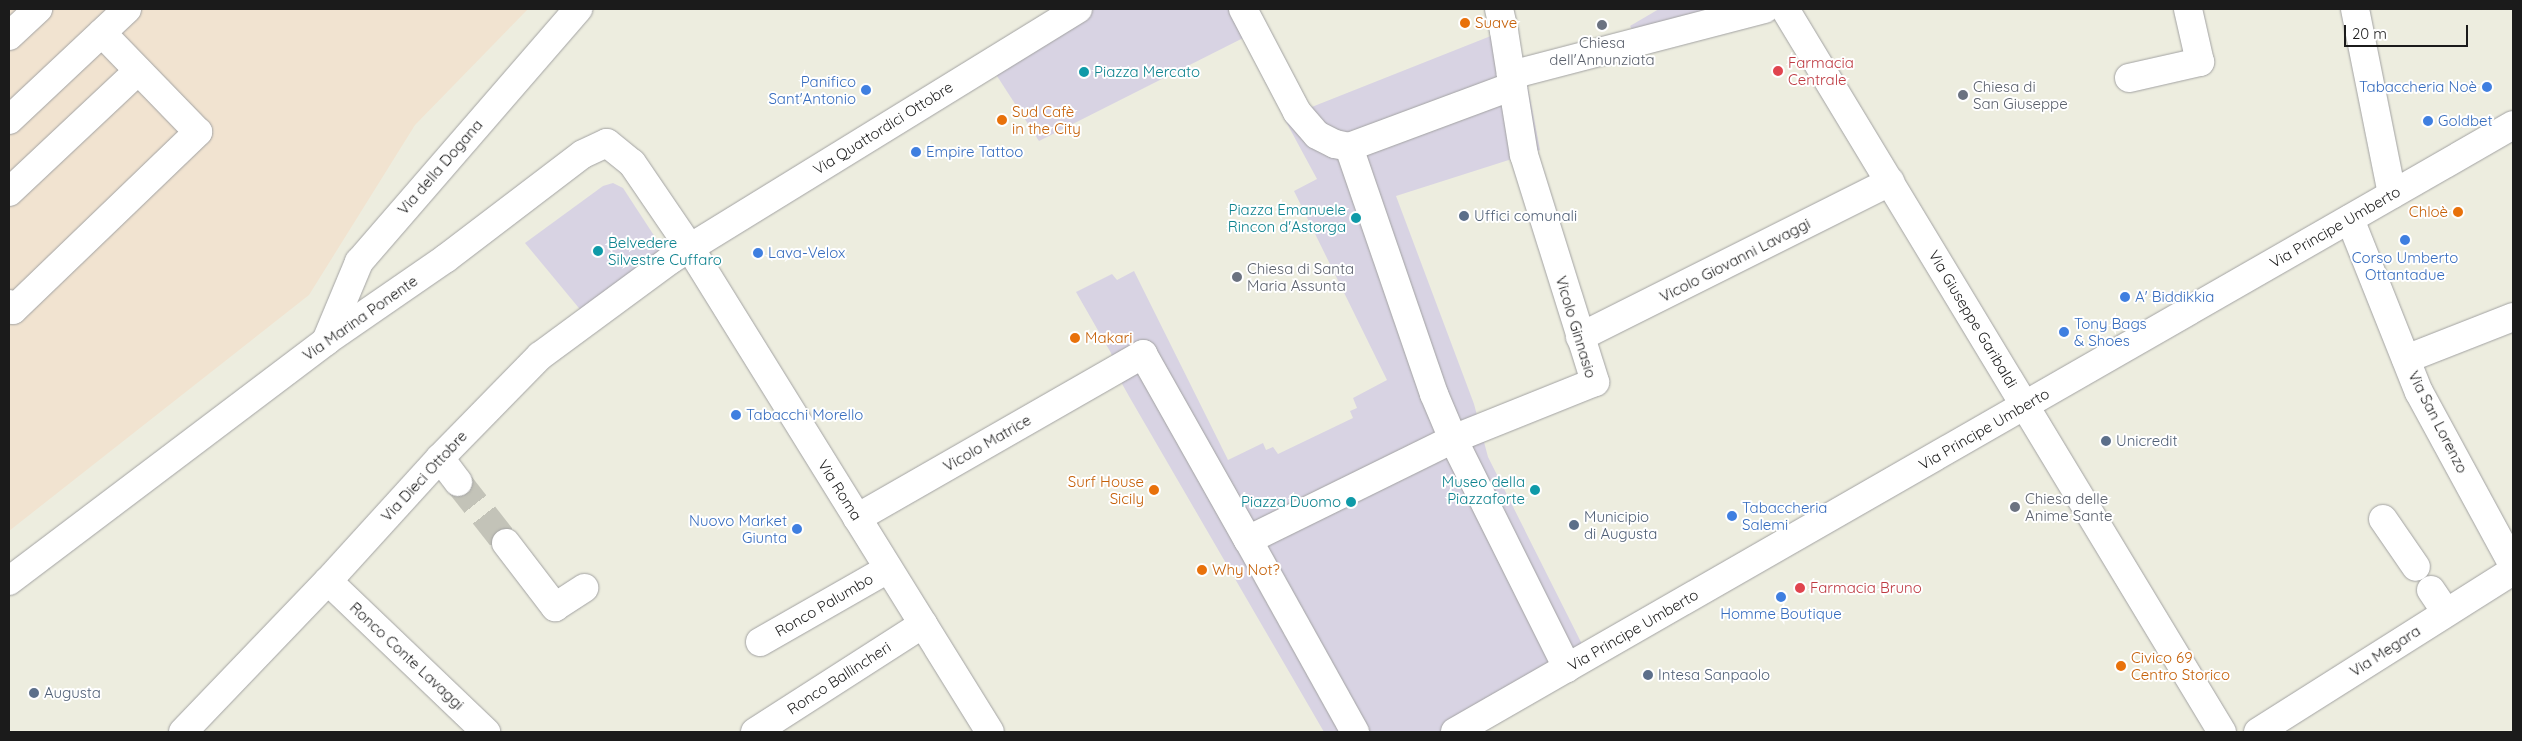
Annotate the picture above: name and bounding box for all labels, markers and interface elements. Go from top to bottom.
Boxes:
place label: Suave [1475,14,1517,32]
scale bar [2347,15,2471,47]
marker: Suave [1459,17,1471,29]
marker: Chiesa dell'Annunziata [1596,19,1608,31]
text: 20 m [2352,24,2387,43]
place label: Chiesa dell'Annunziata [1549,33,1655,68]
place label: Farmacia Centrale [1788,53,1854,88]
place label: Piazza Mercato [1094,63,1200,81]
marker: Farmacia Centrale [1772,65,1784,77]
marker: Piazza Mercato [1078,66,1090,78]
place label: Panifico Sant'Antonio [768,72,856,107]
place label: Chiesa di San Giuseppe [1973,77,2068,112]
street label: Via Quattordici Ottobre [810,78,956,178]
place label: Tabaccheria Noè [2359,78,2477,96]
marker: Tabaccheria Noè [2481,81,2493,93]
marker: Panifico Sant'Antonio [860,84,872,96]
marker: Chiesa di San Giuseppe [1957,89,1969,101]
place label: Sud Cafè in the City [1012,102,1081,137]
place label: Goldbet [2438,112,2493,130]
marker: Sud Cafè in the City [996,114,1008,126]
marker: Goldbet [2422,115,2434,127]
street label: Via della Dogana [394,116,486,218]
place label: Empire Tattoo [926,143,1023,161]
marker: Empire Tattoo [910,146,922,158]
street label: Via Principe Umberto [2267,182,2403,272]
place label: Piazza Emanuele Rincon d'Astorga [1228,200,1346,235]
place label: Chloè [2409,203,2448,221]
marker: Chloè [2452,206,2464,218]
place label: Uffici comunali [1474,207,1577,225]
marker: Uffici comunali [1458,210,1470,222]
marker: Piazza Emanuele Rincon d'Astorga [1350,212,1362,224]
street label: Vicolo Giovanni Lavaggi [1657,214,1813,306]
place label: Belvedere Silvestre Cuffaro [608,233,722,268]
marker: Corso Umberto Ottantadue [2399,234,2411,246]
place label: Lava-Velox [768,244,845,262]
marker: Belvedere Silvestre Cuffaro [592,245,604,257]
marker: Lava-Velox [752,247,764,259]
street label: Via Giuseppe Garibaldi [1925,247,2021,391]
place label: Corso Umberto Ottantadue [2352,248,2458,283]
place label: Chiesa di Santa Maria Assunta [1247,259,1354,294]
marker: Chiesa di Santa Maria Assunta [1231,271,1243,283]
street label: Via Marina Ponente [299,272,421,364]
street label: Vicolo Ginnasio [1552,274,1600,380]
place label: A' Biddikkia [2135,288,2214,306]
marker: A' Biddikkia [2119,291,2131,303]
place label: Tony Bags & Shoes [2074,314,2147,349]
marker: Tony Bags & Shoes [2058,326,2070,338]
place label: Makari [1085,329,1133,347]
marker: Makari [1069,332,1081,344]
street label: Via San Lorenzo [2404,368,2472,476]
street label: Via Principe Umberto [1916,384,2052,474]
place label: Tabacchi Morello [746,406,863,424]
marker: Tabacchi Morello [730,409,742,421]
street label: Vicolo Matrice [940,411,1034,475]
street label: Via Dieci Ottobre [377,427,471,525]
place label: Unicredit [2116,432,2178,450]
marker: Unicredit [2100,435,2112,447]
street label: Via Roma [814,456,866,524]
place label: Surf House Sicily [1068,472,1144,507]
place label: Museo della Piazzaforte [1442,472,1525,507]
marker: Surf House Sicily [1148,484,1160,496]
marker: Museo della Piazzaforte [1529,484,1541,496]
place label: Chiesa delle Anime Sante [2025,489,2113,524]
place label: Piazza Duomo [1241,493,1341,511]
marker: Piazza Duomo [1345,496,1357,508]
place label: Tabaccheria Salemi [1742,498,1827,533]
marker: Chiesa delle Anime Sante [2009,501,2021,513]
place label: Municipio di Augusta [1584,507,1657,542]
marker: Tabaccheria Salemi [1726,510,1738,522]
place label: Nuovo Market Giunta [689,511,787,546]
marker: Municipio di Augusta [1568,519,1580,531]
marker: Nuovo Market Giunta [791,523,803,535]
place label: Why Not? [1212,561,1280,579]
marker: Why Not? [1196,564,1208,576]
street label: Ronco Palumbo [772,570,876,640]
place label: Farmacia Bruno [1810,579,1922,597]
marker: Farmacia Bruno [1794,582,1806,594]
street label: Via Principe Umberto [1565,585,1701,675]
marker: Homme Boutique [1775,591,1787,603]
street label: Ronco Conte Lavaggi [346,598,468,714]
place label: Homme Boutique [1720,605,1842,623]
street label: Via Megara [2346,622,2424,680]
street label: Ronco Ballincheri [784,638,894,718]
place label: Civico 69 Centro Storico [2131,648,2230,683]
marker: Civico 69 Centro Storico [2115,660,2127,672]
place label: Intesa Sanpaolo [1658,666,1770,684]
marker: Intesa Sanpaolo [1642,669,1654,681]
place label: Augusta [44,684,101,702]
marker: Augusta [28,687,40,699]

